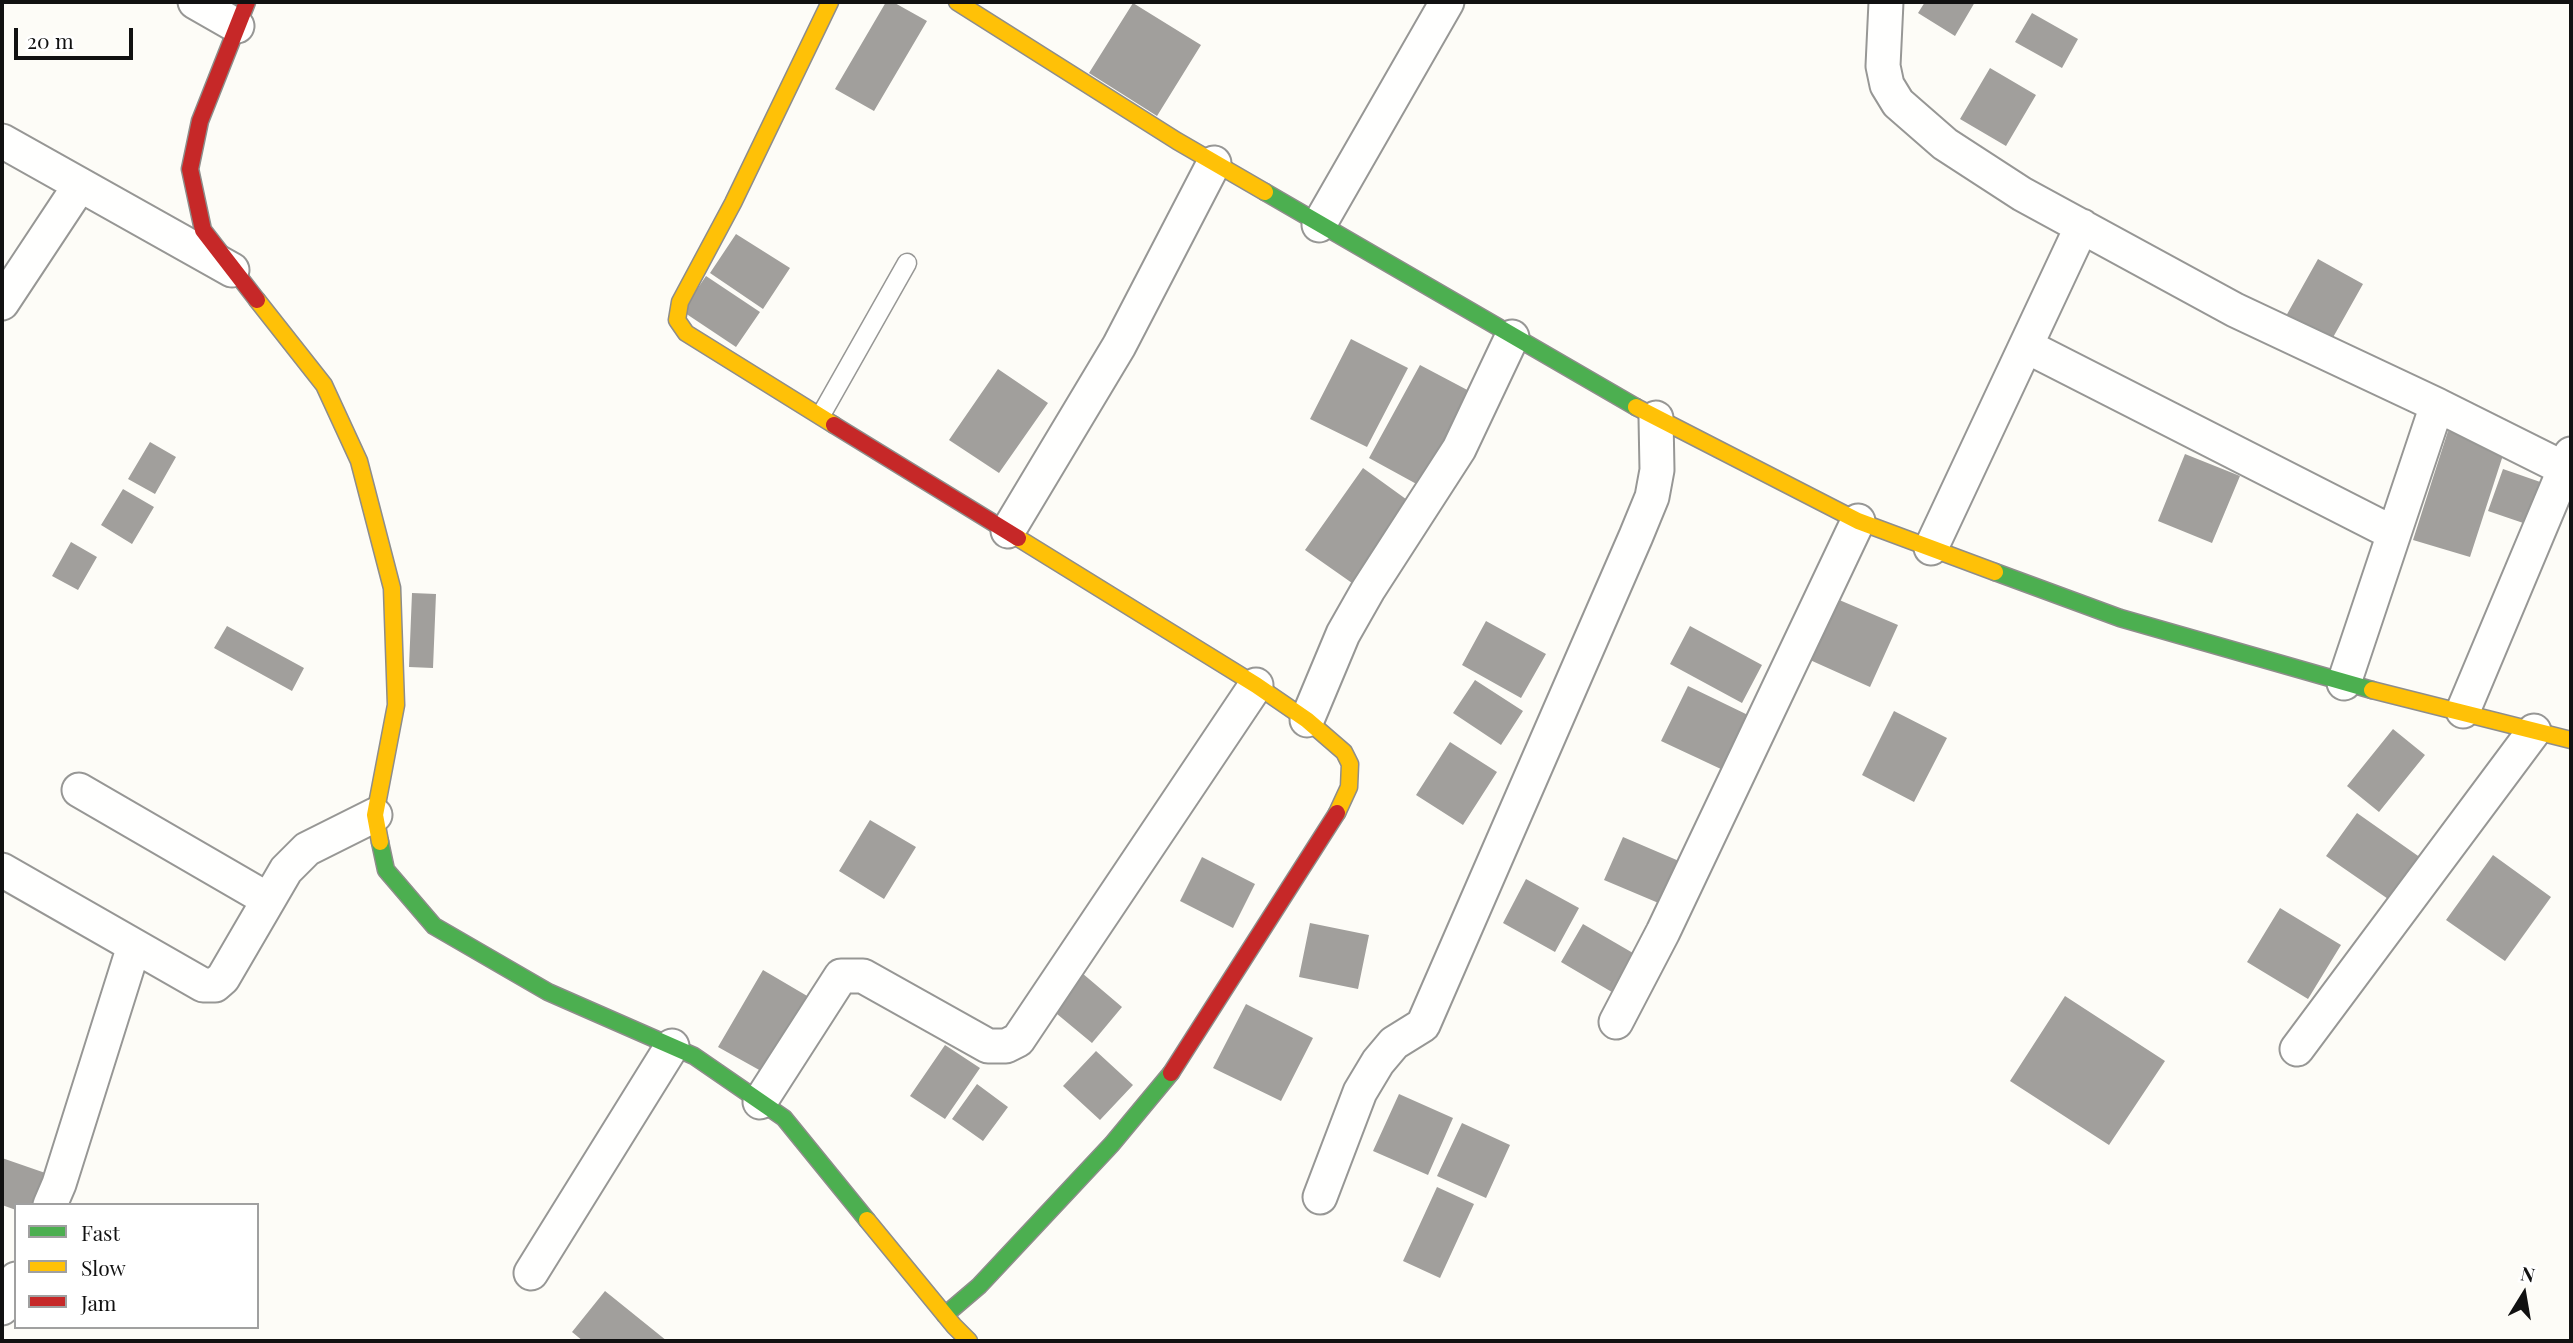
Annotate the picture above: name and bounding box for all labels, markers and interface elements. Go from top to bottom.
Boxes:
scale bar [18,14,136,58]
text: 20 m [27,26,74,54]
legend [14,1203,259,1329]
text: Fast [81,1218,120,1246]
text: Slow [81,1253,126,1281]
north arrow [2489,1259,2559,1329]
text: N [2519,1259,2537,1287]
text: Jam [81,1288,117,1316]

